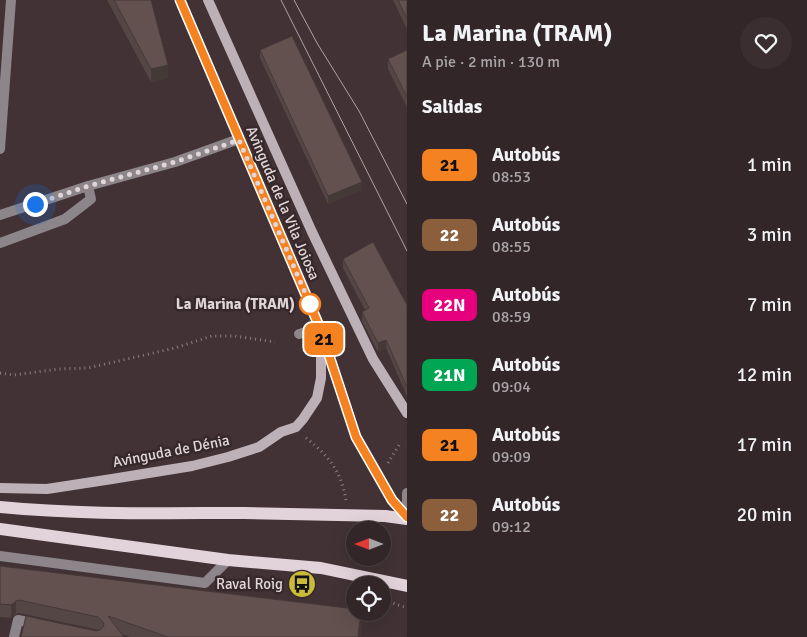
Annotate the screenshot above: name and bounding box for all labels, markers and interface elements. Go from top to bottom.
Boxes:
button: heart [740,17,792,69]
text: La Marina (TRAM) [422,18,613,48]
text: A pie · 2 min · 130 m [422,52,560,72]
text: Salidas [422,95,482,119]
street label: Avinguda de la Vila Joiosa [242,123,324,283]
text: Autobús [492,143,560,167]
text: 1 min [747,153,792,177]
text: 21 [440,154,459,176]
text: 08:53 [492,167,531,187]
your location [23,192,48,217]
text: Autobús [492,213,560,237]
text: 3 min [747,223,792,247]
text: 22 [440,224,459,246]
text: 08:55 [492,237,531,257]
text: Autobús [492,283,560,307]
marker: La Marina (TRAM) [299,293,321,315]
text: 7 min [747,293,792,317]
text: 22N [434,294,465,316]
place label: La Marina (TRAM) [176,295,295,313]
text: 08:59 [492,307,531,327]
line badge: 21 [302,323,346,355]
text: 21 [314,328,334,350]
text: Autobús [492,353,560,377]
text: 12 min [737,363,792,387]
text: 21N [434,364,465,386]
text: 09:04 [492,377,531,397]
text: Autobús [492,423,560,447]
street label: Avinguda de Dénia [111,431,231,471]
text: 17 min [737,433,792,457]
text: 21 [440,434,459,456]
text: 09:09 [492,447,531,467]
text: Autobús [492,493,560,517]
text: 20 min [737,503,792,527]
text: 22 [440,504,459,526]
text: 09:12 [492,517,531,537]
north arrow [346,521,391,566]
map controls [346,521,391,621]
bus stop icon: Raval Roig [287,569,317,599]
place label: Raval Roig [216,575,283,593]
button: locate [346,576,391,621]

